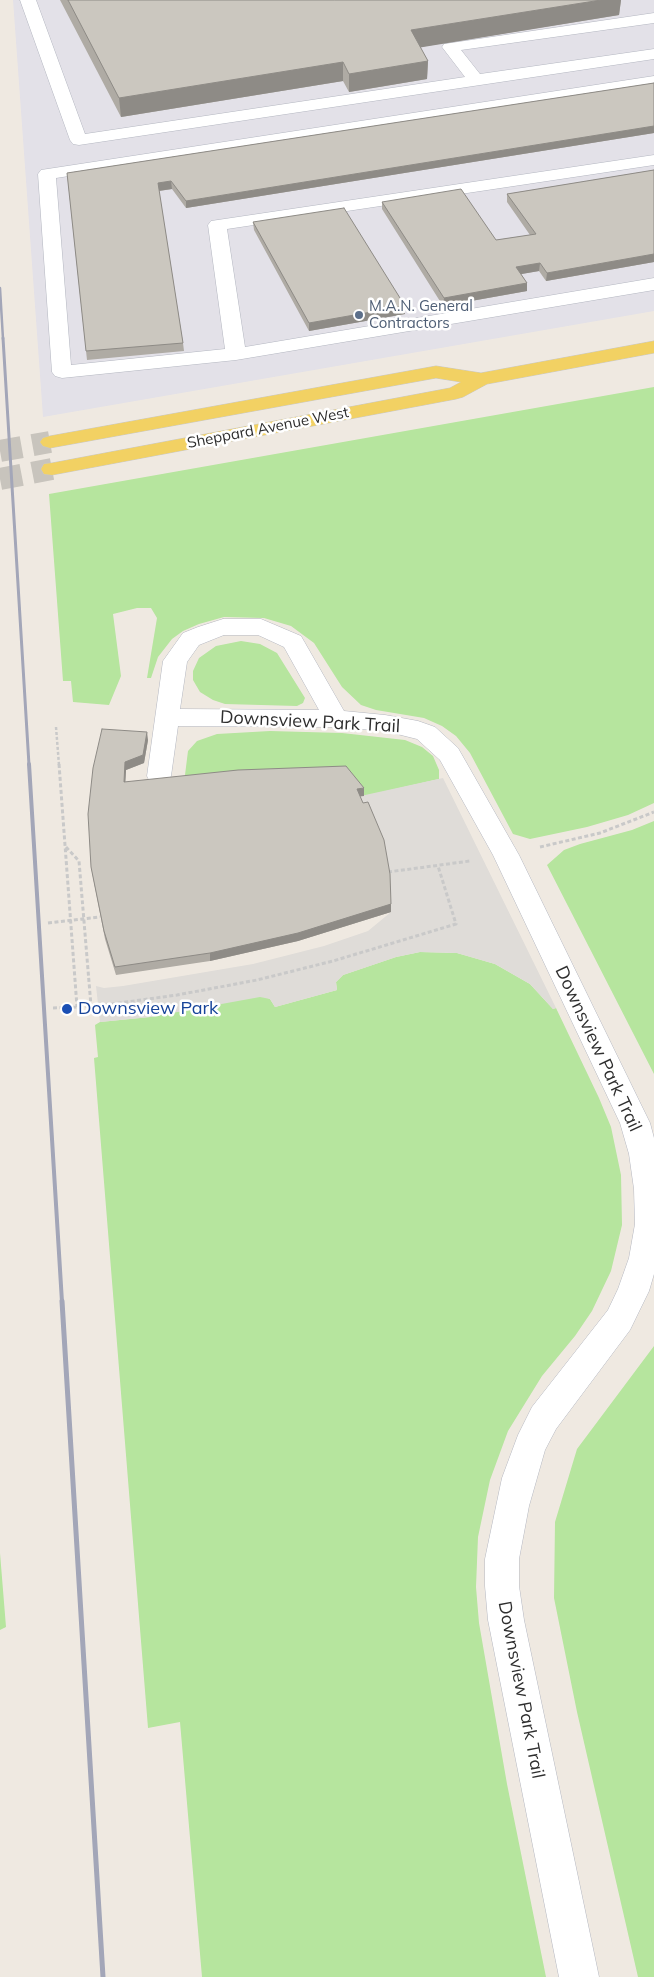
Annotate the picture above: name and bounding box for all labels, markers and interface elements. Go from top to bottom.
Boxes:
place label: M.A.N. General Contractors [369,297,473,332]
marker: M.A.N. General Contractors [353,309,365,321]
street label: Sheppard Avenue West [186,403,350,453]
street label: Downsview Park Trail [219,706,401,738]
street label: Downsview Park Trail [550,963,646,1135]
place label: Downsview Park [78,998,218,1020]
marker: Downsview Park [60,1002,74,1016]
street label: Downsview Park Trail [493,1599,549,1781]

